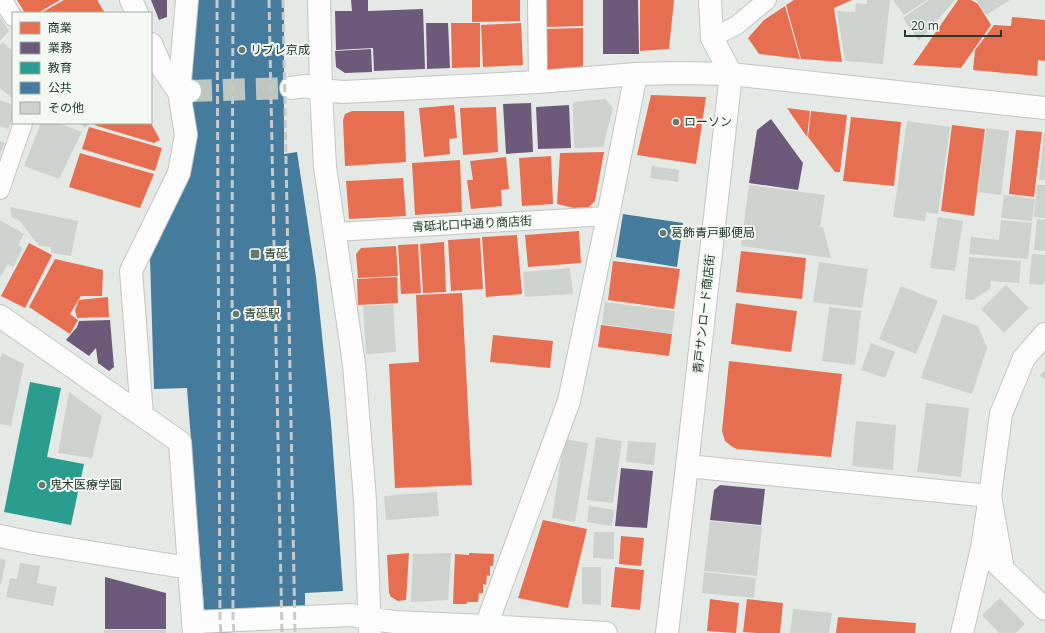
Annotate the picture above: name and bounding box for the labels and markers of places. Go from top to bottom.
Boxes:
place label: リブレ京成 [250,41,310,58]
marker: リブレ京成 [237,45,247,55]
place label: ローソン [684,113,732,130]
marker: ローソン [671,117,681,127]
place label: 葛飾青戸郵便局 [671,224,755,241]
marker: 葛飾青戸郵便局 [658,228,668,238]
place label: 青砥 [264,245,288,262]
marker: 青砥 [249,248,261,260]
place label: 青砥駅 [244,305,280,322]
marker: 青砥駅 [231,309,241,319]
place label: 鬼木医療学園 [50,476,122,493]
marker: 鬼木医療学園 [37,480,47,490]

